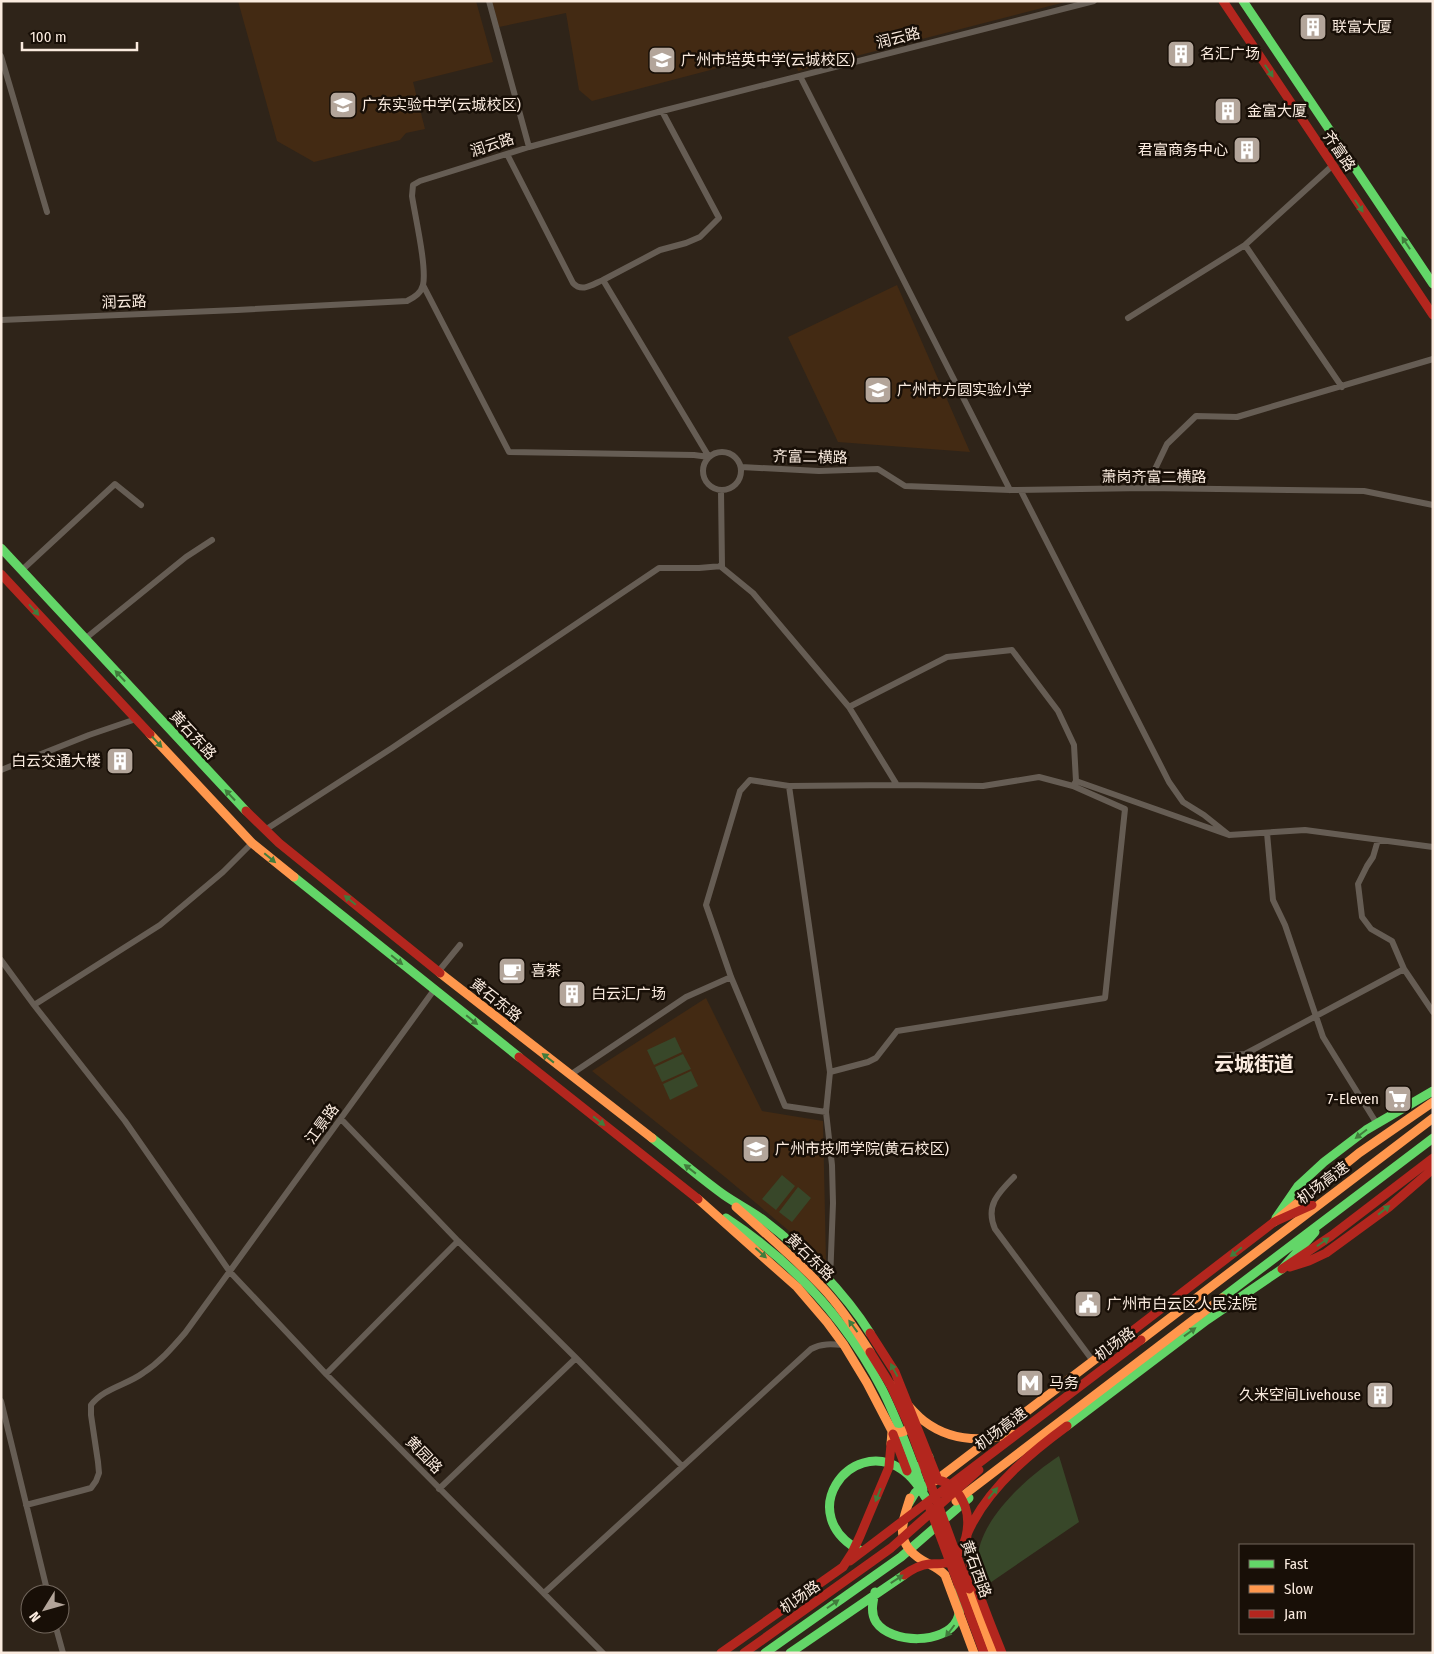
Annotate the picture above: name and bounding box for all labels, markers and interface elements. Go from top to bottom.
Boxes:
building icon: 联富大厦 [1298,12,1328,42]
place label: 联富大厦 [1332,18,1392,36]
scale bar [22,20,138,52]
street label: 润云路 [874,24,922,52]
text: 100 m [30,28,67,46]
building icon: 名汇广场 [1166,39,1196,69]
school or university icon: 广州市培英中学(云城校区) [647,45,677,75]
place label: 名汇广场 [1200,45,1260,63]
place label: 广州市培英中学(云城校区) [681,51,855,69]
one-way arrow [1264,64,1274,78]
school or university icon: 广东实验中学(云城校区) [328,90,358,120]
place label: 广东实验中学(云城校区) [362,96,521,114]
building icon: 金富大厦 [1213,96,1243,126]
place label: 金富大厦 [1247,102,1307,120]
street label: 齐富路 [1319,127,1359,175]
street label: 润云路 [468,129,516,161]
building icon: 君富商务中心 [1232,135,1262,165]
place label: 君富商务中心 [1138,141,1228,159]
one-way arrow [1354,199,1364,213]
one-way arrow [1401,237,1411,250]
street label: 润云路 [101,292,147,312]
school or university icon: 广州市方圆实验小学 [863,375,893,405]
place label: 广州市方圆实验小学 [897,381,1032,399]
street label: 齐富二横路 [772,447,848,467]
street label: 萧岗齐富二横路 [1101,468,1207,486]
one-way arrow [28,603,40,615]
one-way arrow [114,670,126,682]
street label: 黄石东路 [166,707,220,763]
one-way arrow [151,735,163,747]
building icon: 白云交通大楼 [105,746,135,776]
place label: 白云交通大楼 [11,752,101,770]
one-way arrow [224,790,236,802]
one-way arrow [264,852,276,863]
one-way arrow [343,895,356,906]
one-way arrow [390,954,403,965]
cafe icon: 喜茶 [497,956,527,986]
place label: 喜茶 [531,962,561,980]
street label: 黄石东路 [467,974,525,1026]
building icon: 白云汇广场 [557,979,587,1009]
place label: 白云汇广场 [591,985,666,1003]
one-way arrow [465,1015,479,1025]
district label: 云城街道 [1214,1052,1294,1076]
one-way arrow [542,1053,555,1064]
supermarket icon: 7-Eleven [1383,1084,1413,1114]
place label: 7-Eleven [1327,1090,1379,1108]
street label: 江景路 [301,1101,343,1147]
one-way arrow [592,1116,605,1127]
one-way arrow [1354,1129,1368,1139]
school or university icon: 广州市技师学院(黄石校区) [741,1134,771,1164]
place label: 广州市技师学院(黄石校区) [775,1140,949,1158]
street label: 机场高速 [1294,1158,1352,1208]
one-way arrow [684,1163,697,1174]
one-way arrow [1377,1205,1390,1216]
street label: 黄石东路 [782,1230,838,1284]
one-way arrow [1316,1237,1329,1247]
one-way arrow [754,1247,766,1259]
one-way arrow [1229,1247,1242,1257]
public building icon: 广州市白云区人民法院 [1073,1289,1103,1319]
place label: 广州市白云区人民法院 [1107,1295,1257,1313]
one-way arrow [848,1319,858,1332]
street label: 机场路 [1092,1323,1138,1365]
one-way arrow [1183,1327,1196,1338]
one-way arrow [890,1363,898,1378]
metro station icon: 马务 [1015,1368,1045,1398]
place label: 马务 [1049,1374,1079,1392]
building icon: 久米空间Livehouse [1365,1380,1395,1410]
place label: 久米空间Livehouse [1239,1386,1361,1404]
street label: 机场高速 [972,1404,1030,1454]
street label: 黄园路 [402,1433,446,1477]
one-way arrow [988,1486,999,1499]
one-way arrow [873,1488,881,1502]
street label: 黄石西路 [957,1538,995,1600]
legend [1239,1544,1414,1634]
text: Fast [1284,1555,1308,1573]
one-way arrow [891,1575,904,1584]
street label: 机场路 [776,1577,824,1617]
text: Slow [1284,1580,1313,1598]
north arrow [20,1584,70,1634]
one-way arrow [827,1600,840,1610]
text: Jam [1284,1605,1307,1623]
text: N [26,1608,44,1625]
one-way arrow [945,1625,955,1638]

